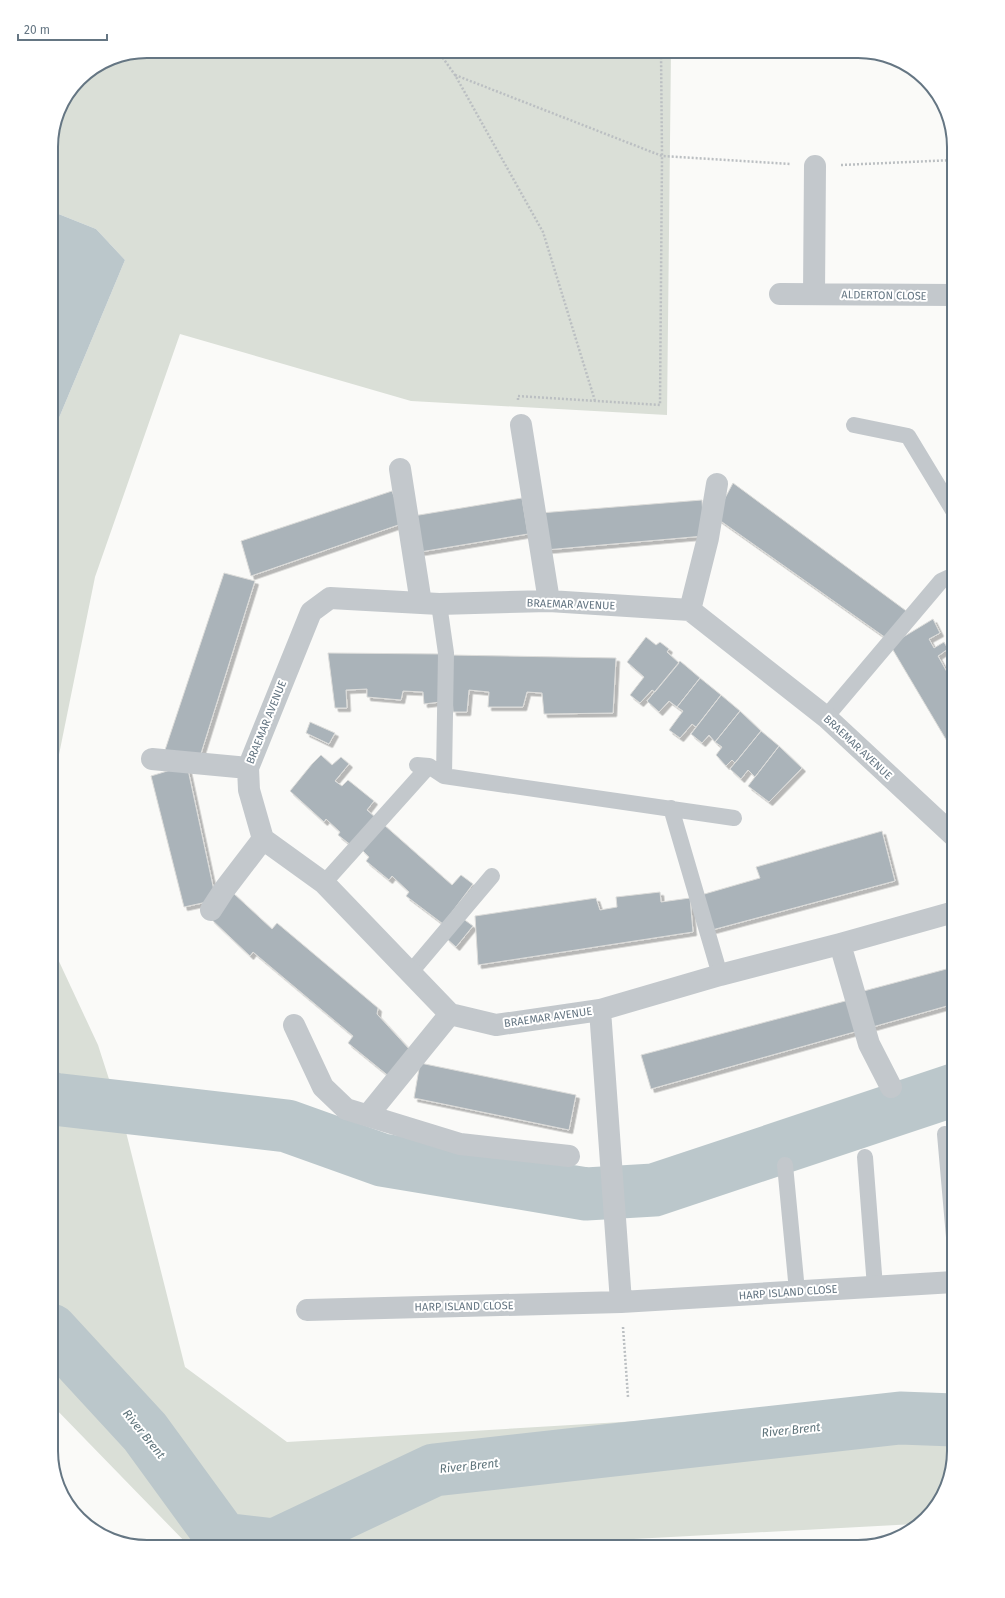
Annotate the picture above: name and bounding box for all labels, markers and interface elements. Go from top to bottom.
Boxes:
scale bar [18,16,107,42]
text: 20 m [24,23,50,37]
street label: ALDERTON CLOSE [841,288,927,303]
street label: BRAEMAR AVENUE [526,596,616,613]
street label: BRAEMAR AVENUE [244,678,289,766]
street label: BRAEMAR AVENUE [821,712,895,782]
street label: BRAEMAR AVENUE [503,1005,593,1030]
street label: HARP ISLAND CLOSE [738,1283,838,1302]
street label: HARP ISLAND CLOSE [414,1299,514,1314]
water label: River Brent [120,1407,168,1462]
water label: River Brent [761,1420,822,1440]
water label: River Brent [439,1456,500,1476]

